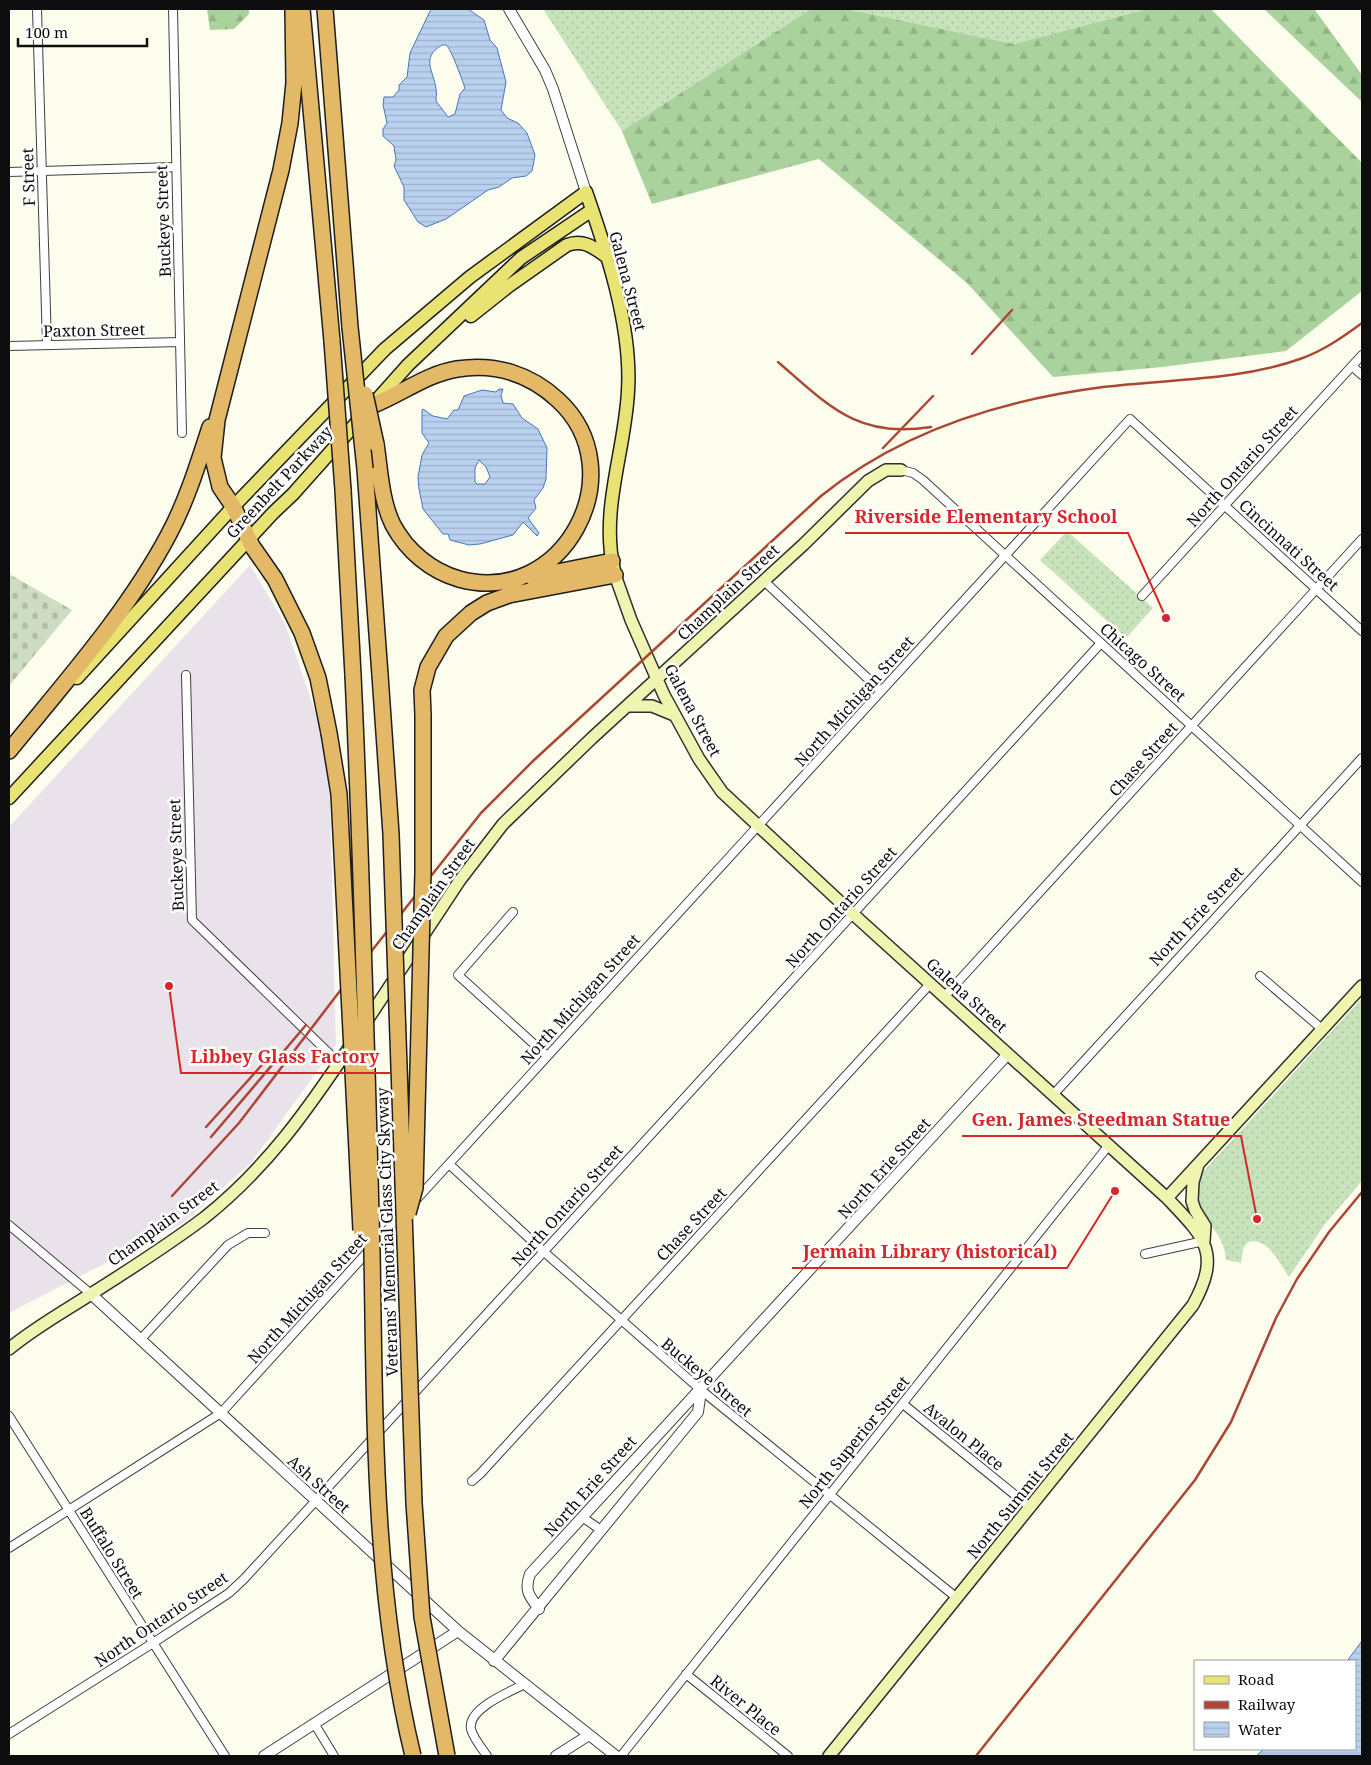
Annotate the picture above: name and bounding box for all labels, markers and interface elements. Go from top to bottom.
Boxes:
scale bar [18,15,146,47]
text: 100 m [25,22,68,42]
street label: F Street [16,147,40,206]
street label: Buckeye Street [150,164,176,278]
street label: Galena Street [604,229,652,333]
street label: Paxton Street [43,318,145,342]
street label: North Ontario Street [1181,400,1303,531]
street label: Greenbelt Parkway [221,420,338,543]
street label: Cincinnati Street [1234,494,1344,596]
callout: Riverside Elementary School [845,500,1128,533]
text: Riverside Elementary School [855,504,1118,528]
street label: Champlain Street [672,539,784,645]
street label: Chicago Street [1095,617,1191,707]
street label: North Michigan Street [789,631,919,771]
street label: Galena Street [659,660,727,761]
street label: Chase Street [1104,717,1183,801]
street label: Buckeye Street [163,798,189,912]
street label: Champlain Street [386,833,480,954]
street label: North Ontario Street [780,841,902,972]
street label: North Erie Street [1144,861,1248,971]
street label: North Michigan Street [515,929,645,1069]
street label: Galena Street [922,953,1013,1038]
callout: Libbey Glass Factory [181,1040,390,1073]
text: Libbey Glass Factory [191,1044,380,1068]
street label: Veterans' Memorial Glass City Skyway [371,1086,403,1377]
callout: Gen. James Steedman Statue [962,1103,1241,1136]
text: Gen. James Steedman Statue [972,1107,1230,1131]
street label: North Erie Street [833,1112,936,1223]
street label: North Ontario Street [506,1139,628,1270]
street label: Champlain Street [103,1175,223,1271]
street label: Chase Street [651,1182,731,1266]
street label: North Michigan Street [242,1228,372,1368]
callout: Jermain Library (historical) [792,1235,1067,1268]
text: Jermain Library (historical) [802,1239,1057,1263]
street label: Buckeye Street [657,1332,757,1422]
street label: North Superior Street [794,1371,915,1513]
street label: Avalon Place [919,1397,1009,1475]
street label: North Summit Street [962,1427,1078,1563]
street label: North Erie Street [539,1430,642,1541]
street label: Ash Street [283,1450,355,1518]
street label: Buffalo Street [75,1503,149,1603]
street label: North Ontario Street [90,1566,232,1672]
legend [1194,1660,1356,1750]
text: Road [1238,1669,1274,1689]
street label: River Place [706,1670,786,1740]
text: Railway [1238,1694,1296,1714]
text: Water [1238,1719,1281,1739]

